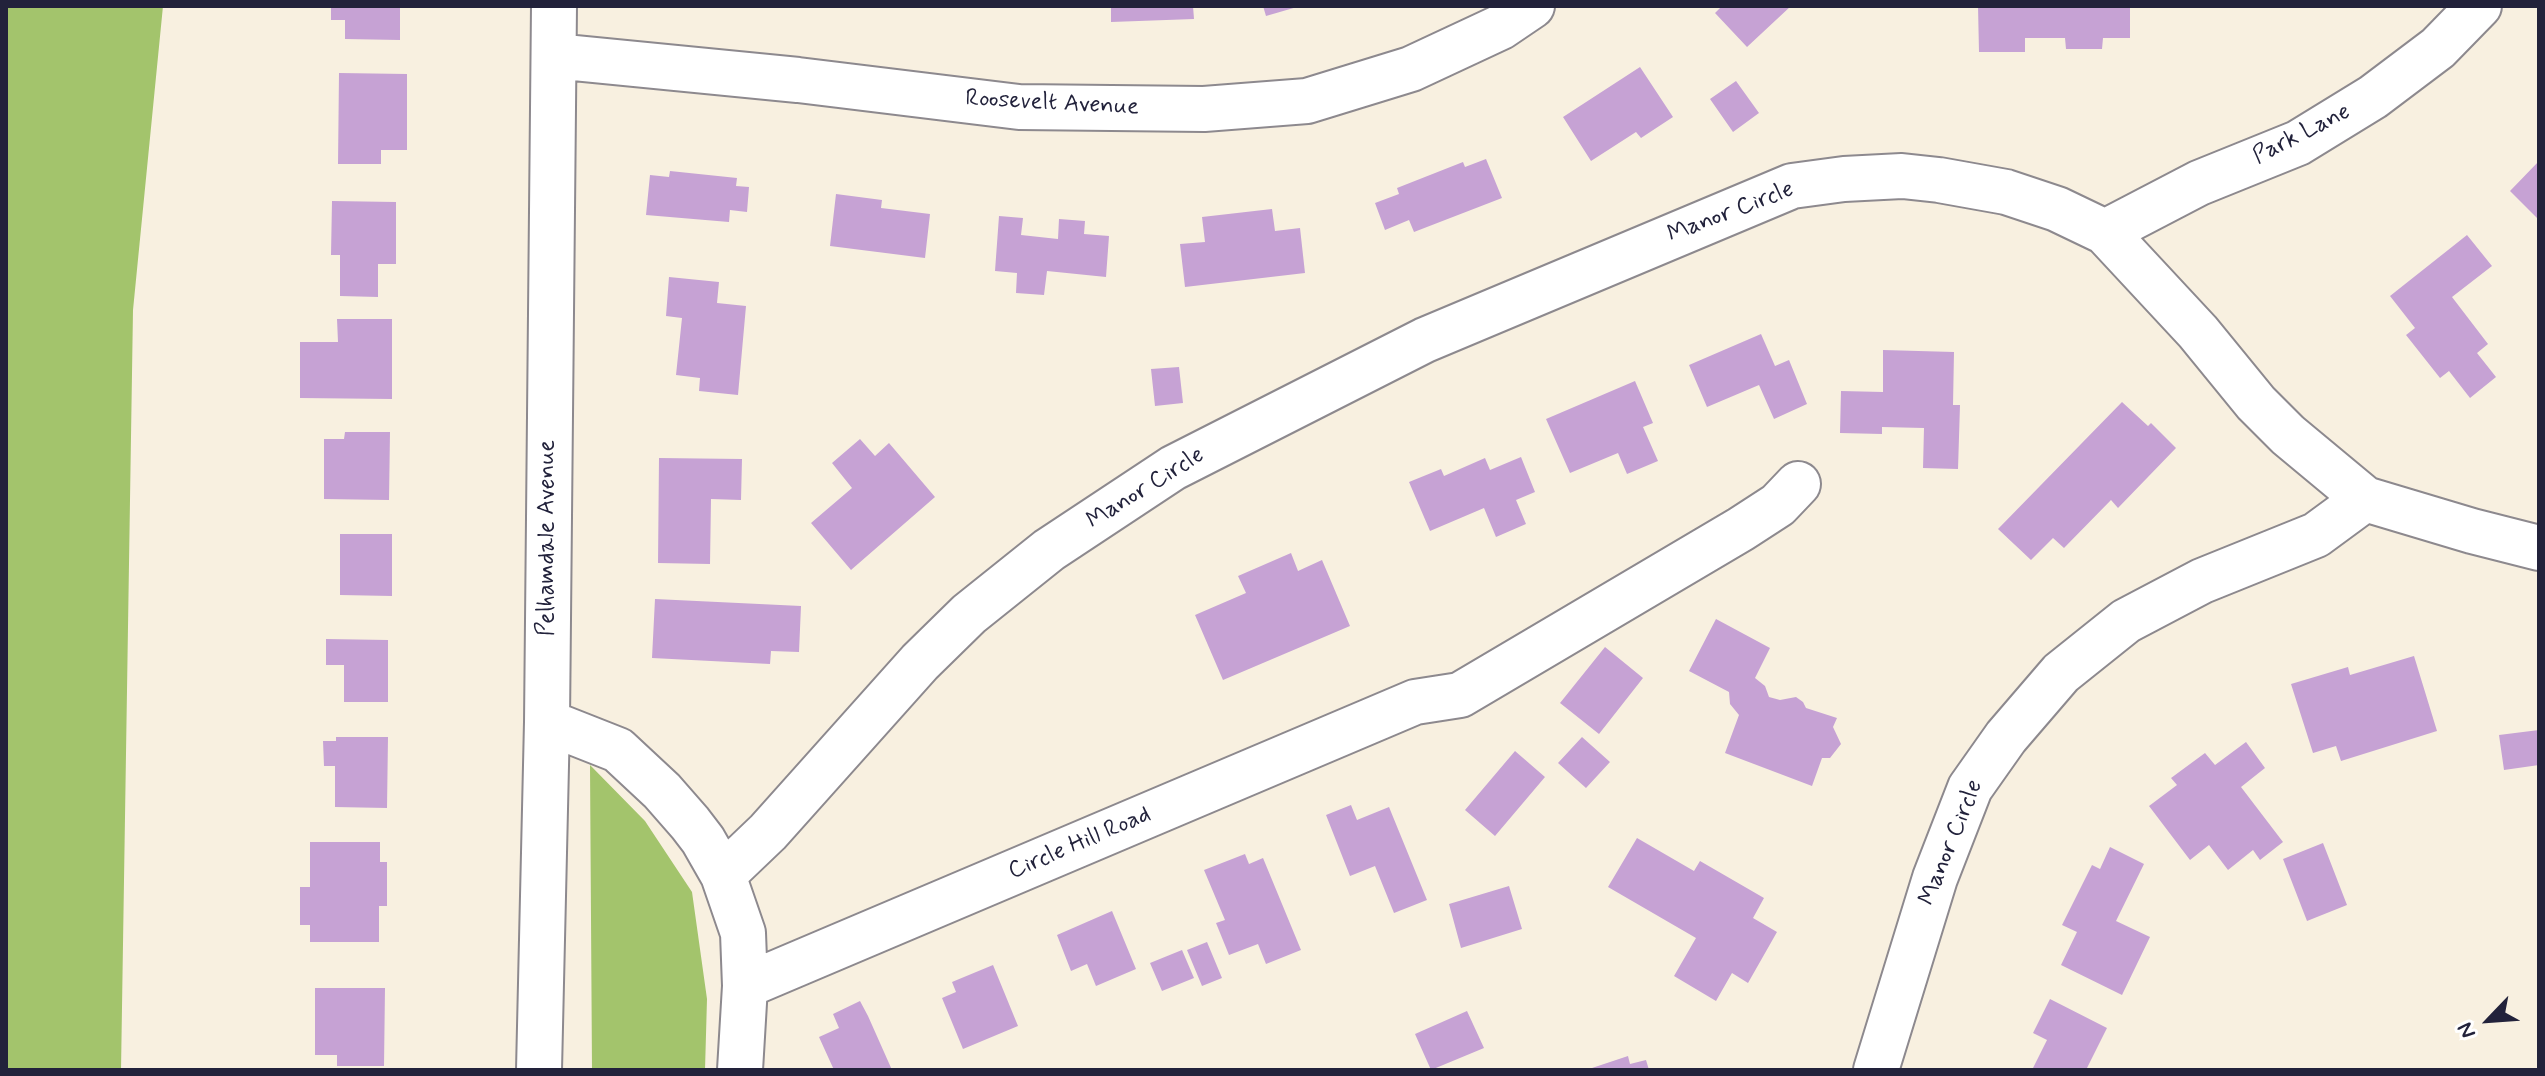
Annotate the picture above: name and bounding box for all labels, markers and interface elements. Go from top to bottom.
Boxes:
street label: Roosevelt Avenue [964,85,1140,123]
street label: Park Lane [2248,98,2356,172]
street label: Manor Circle [1664,176,1798,250]
street label: Pelhamdale Avenue [534,440,562,636]
street label: Manor Circle [1082,442,1210,536]
street label: Manor Circle [1914,776,1990,910]
street label: Circle Hill Road [1004,801,1156,887]
north arrow [2449,980,2529,1060]
text: N [2451,1018,2483,1043]

